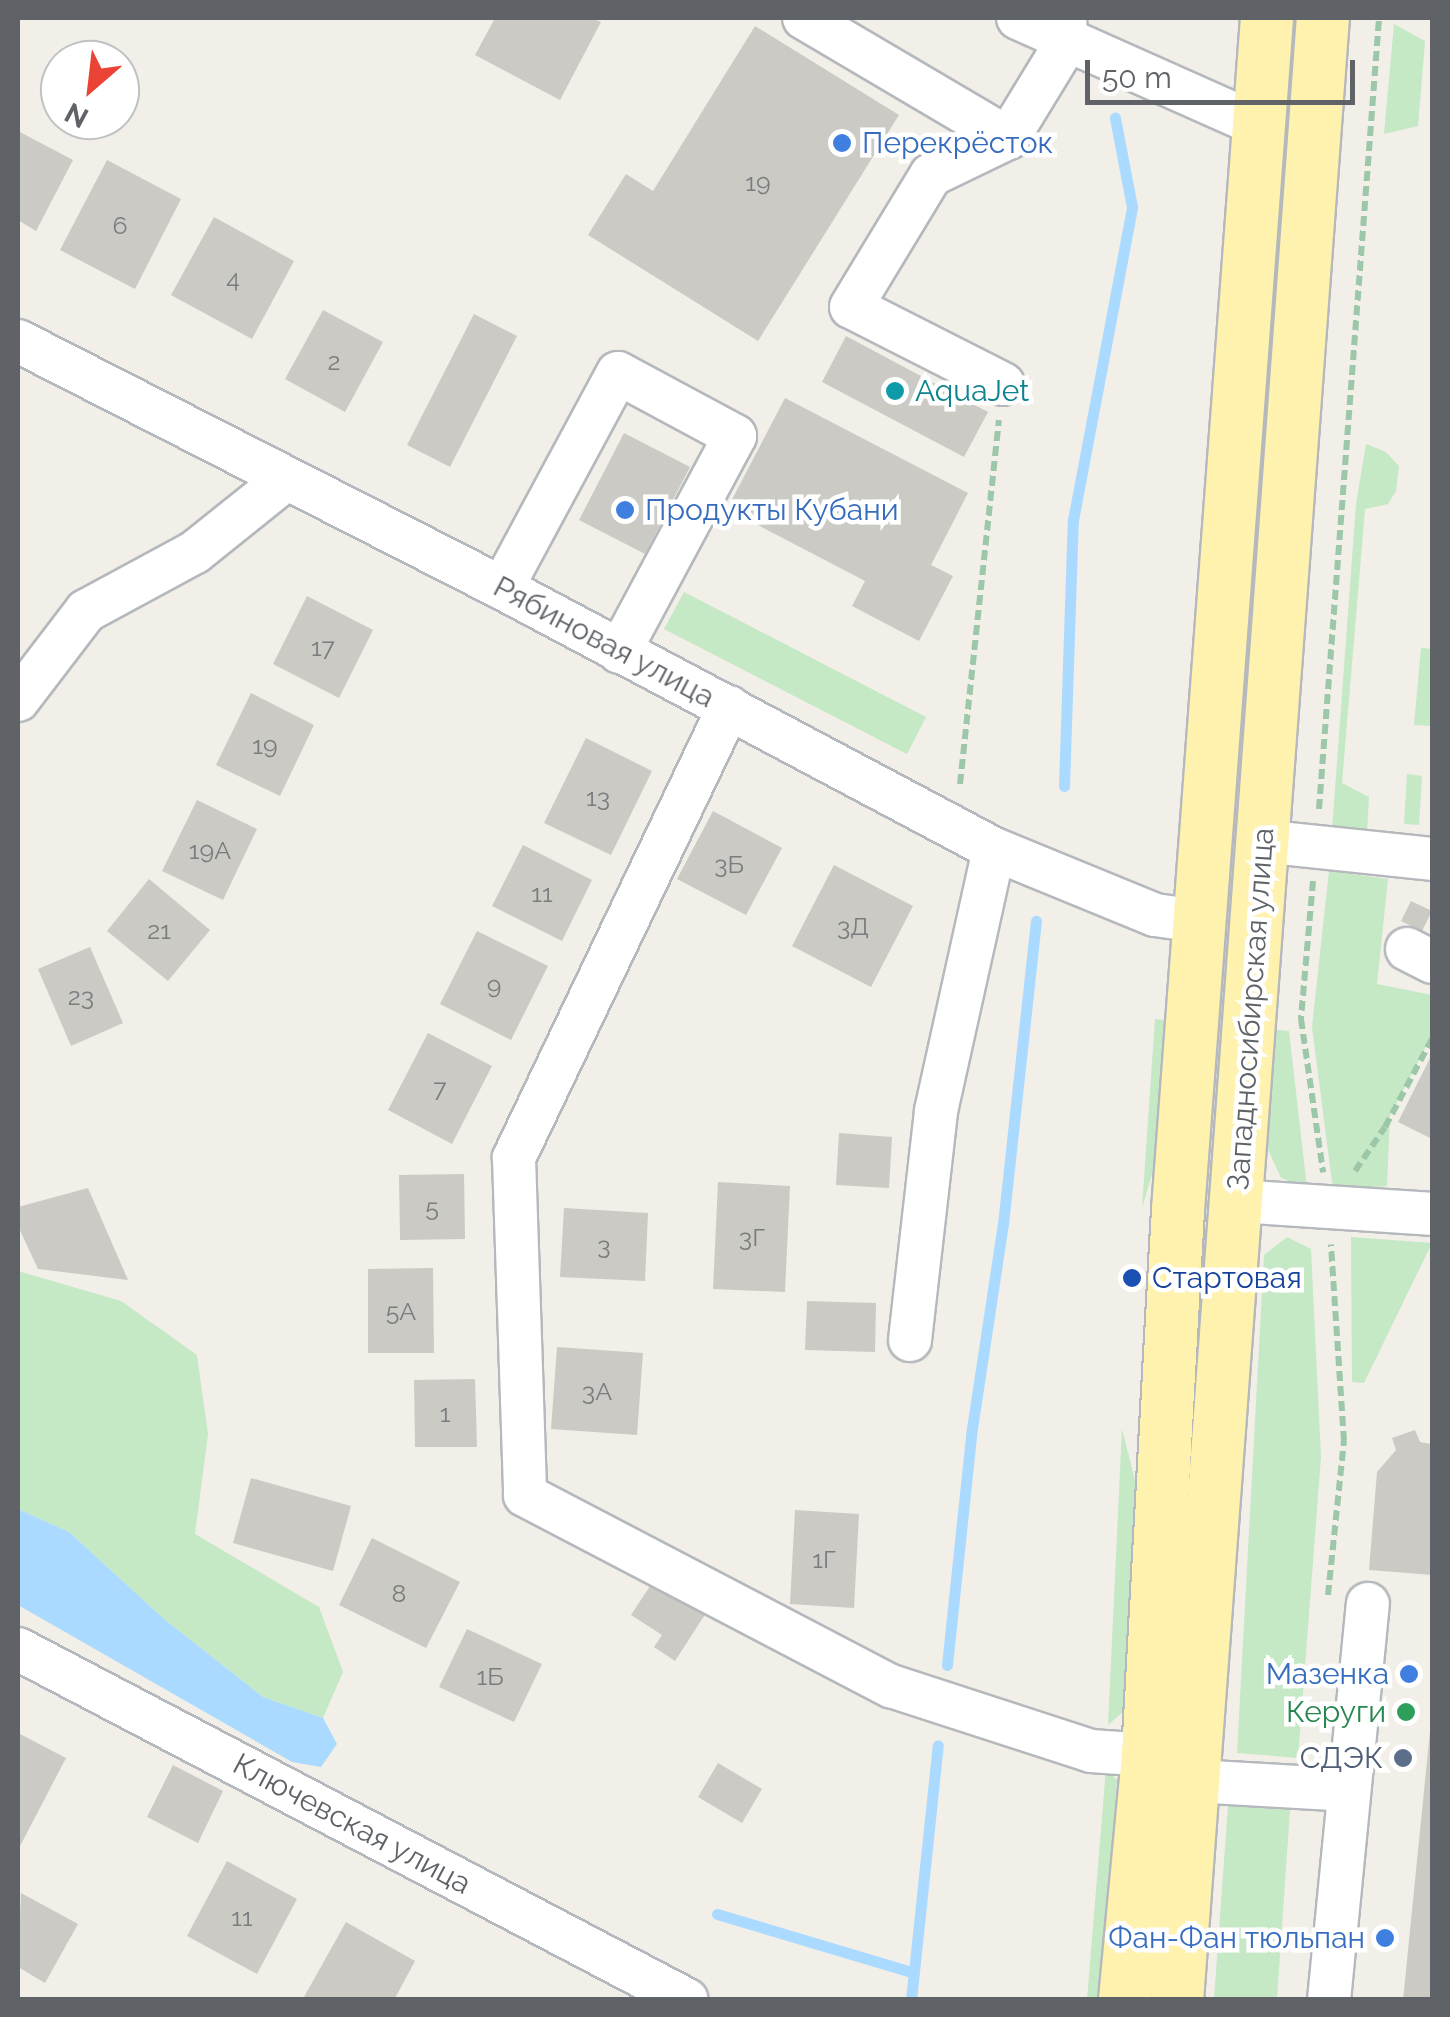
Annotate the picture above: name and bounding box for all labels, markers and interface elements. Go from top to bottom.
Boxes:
north arrow [40,40,140,140]
scale bar [1090,40,1360,102]
text: 50 m [1102,60,1172,95]
text: N [59,96,94,135]
place label: Перекрёсток [862,125,1053,161]
marker: Перекрёсток [831,132,853,154]
house number: 19 [745,167,771,197]
house number: 6 [112,210,128,240]
house number: 4 [226,263,240,293]
house number: 2 [327,346,341,376]
place label: AquaJet [915,373,1029,409]
marker: AquaJet [884,380,906,402]
place label: Продукты Кубани [645,492,898,528]
marker: Продукты Кубани [614,499,636,521]
street label: Рябиновая улица [487,568,721,716]
house number: 17 [311,632,335,662]
house number: 19 [252,730,278,760]
house number: 13 [586,782,610,812]
street label: Западносибирская улица [1220,826,1282,1192]
house number: 19А [189,835,231,865]
house number: 3Б [714,849,744,879]
house number: 11 [531,878,553,908]
house number: 3Д [837,911,869,941]
house number: 21 [147,915,171,945]
house number: 9 [487,970,501,1000]
house number: 23 [68,981,94,1011]
house number: 7 [433,1073,447,1103]
house number: 5 [425,1192,439,1222]
house number: 3Г [739,1222,765,1252]
house number: 3 [597,1230,611,1260]
place label: Стартовая [1152,1260,1302,1296]
marker: Стартовая [1121,1267,1143,1289]
house number: 5А [386,1296,416,1326]
house number: 3А [582,1376,612,1406]
house number: 1 [440,1398,450,1428]
house number: 1Г [812,1544,836,1574]
house number: 8 [392,1578,406,1608]
place label: Мазенка [1266,1656,1389,1692]
house number: 1Б [477,1661,503,1691]
marker: Мазенка [1398,1663,1420,1685]
place label: Керуги [1286,1694,1386,1730]
marker: Керуги [1395,1701,1417,1723]
place label: СДЭК [1300,1740,1383,1776]
street label: Ключевская улица [227,1746,477,1902]
marker: СДЭК [1392,1747,1414,1769]
house number: 11 [231,1902,253,1932]
place label: Фан-Фан тюльпан [1108,1920,1365,1956]
marker: Фан-Фан тюльпан [1374,1927,1396,1949]

